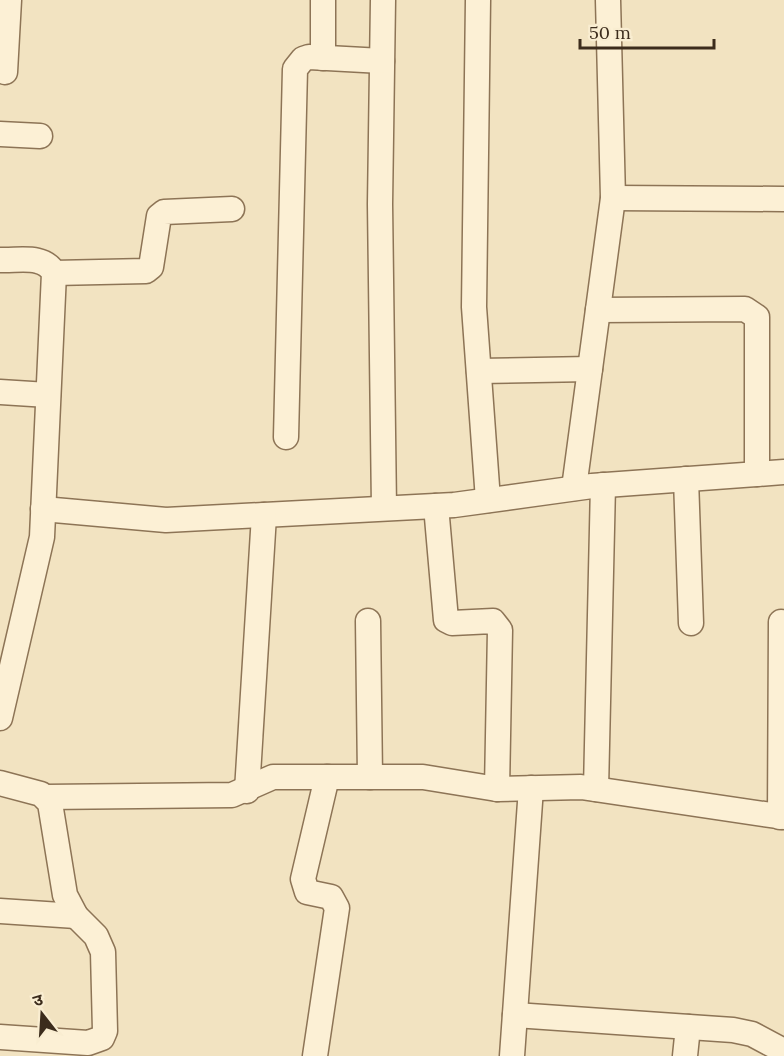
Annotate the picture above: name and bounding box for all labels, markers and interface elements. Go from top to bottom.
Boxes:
scale bar [580,12,714,50]
text: 50 m [589,21,631,44]
north arrow [12,984,72,1044]
text: उ [30,989,46,1011]

